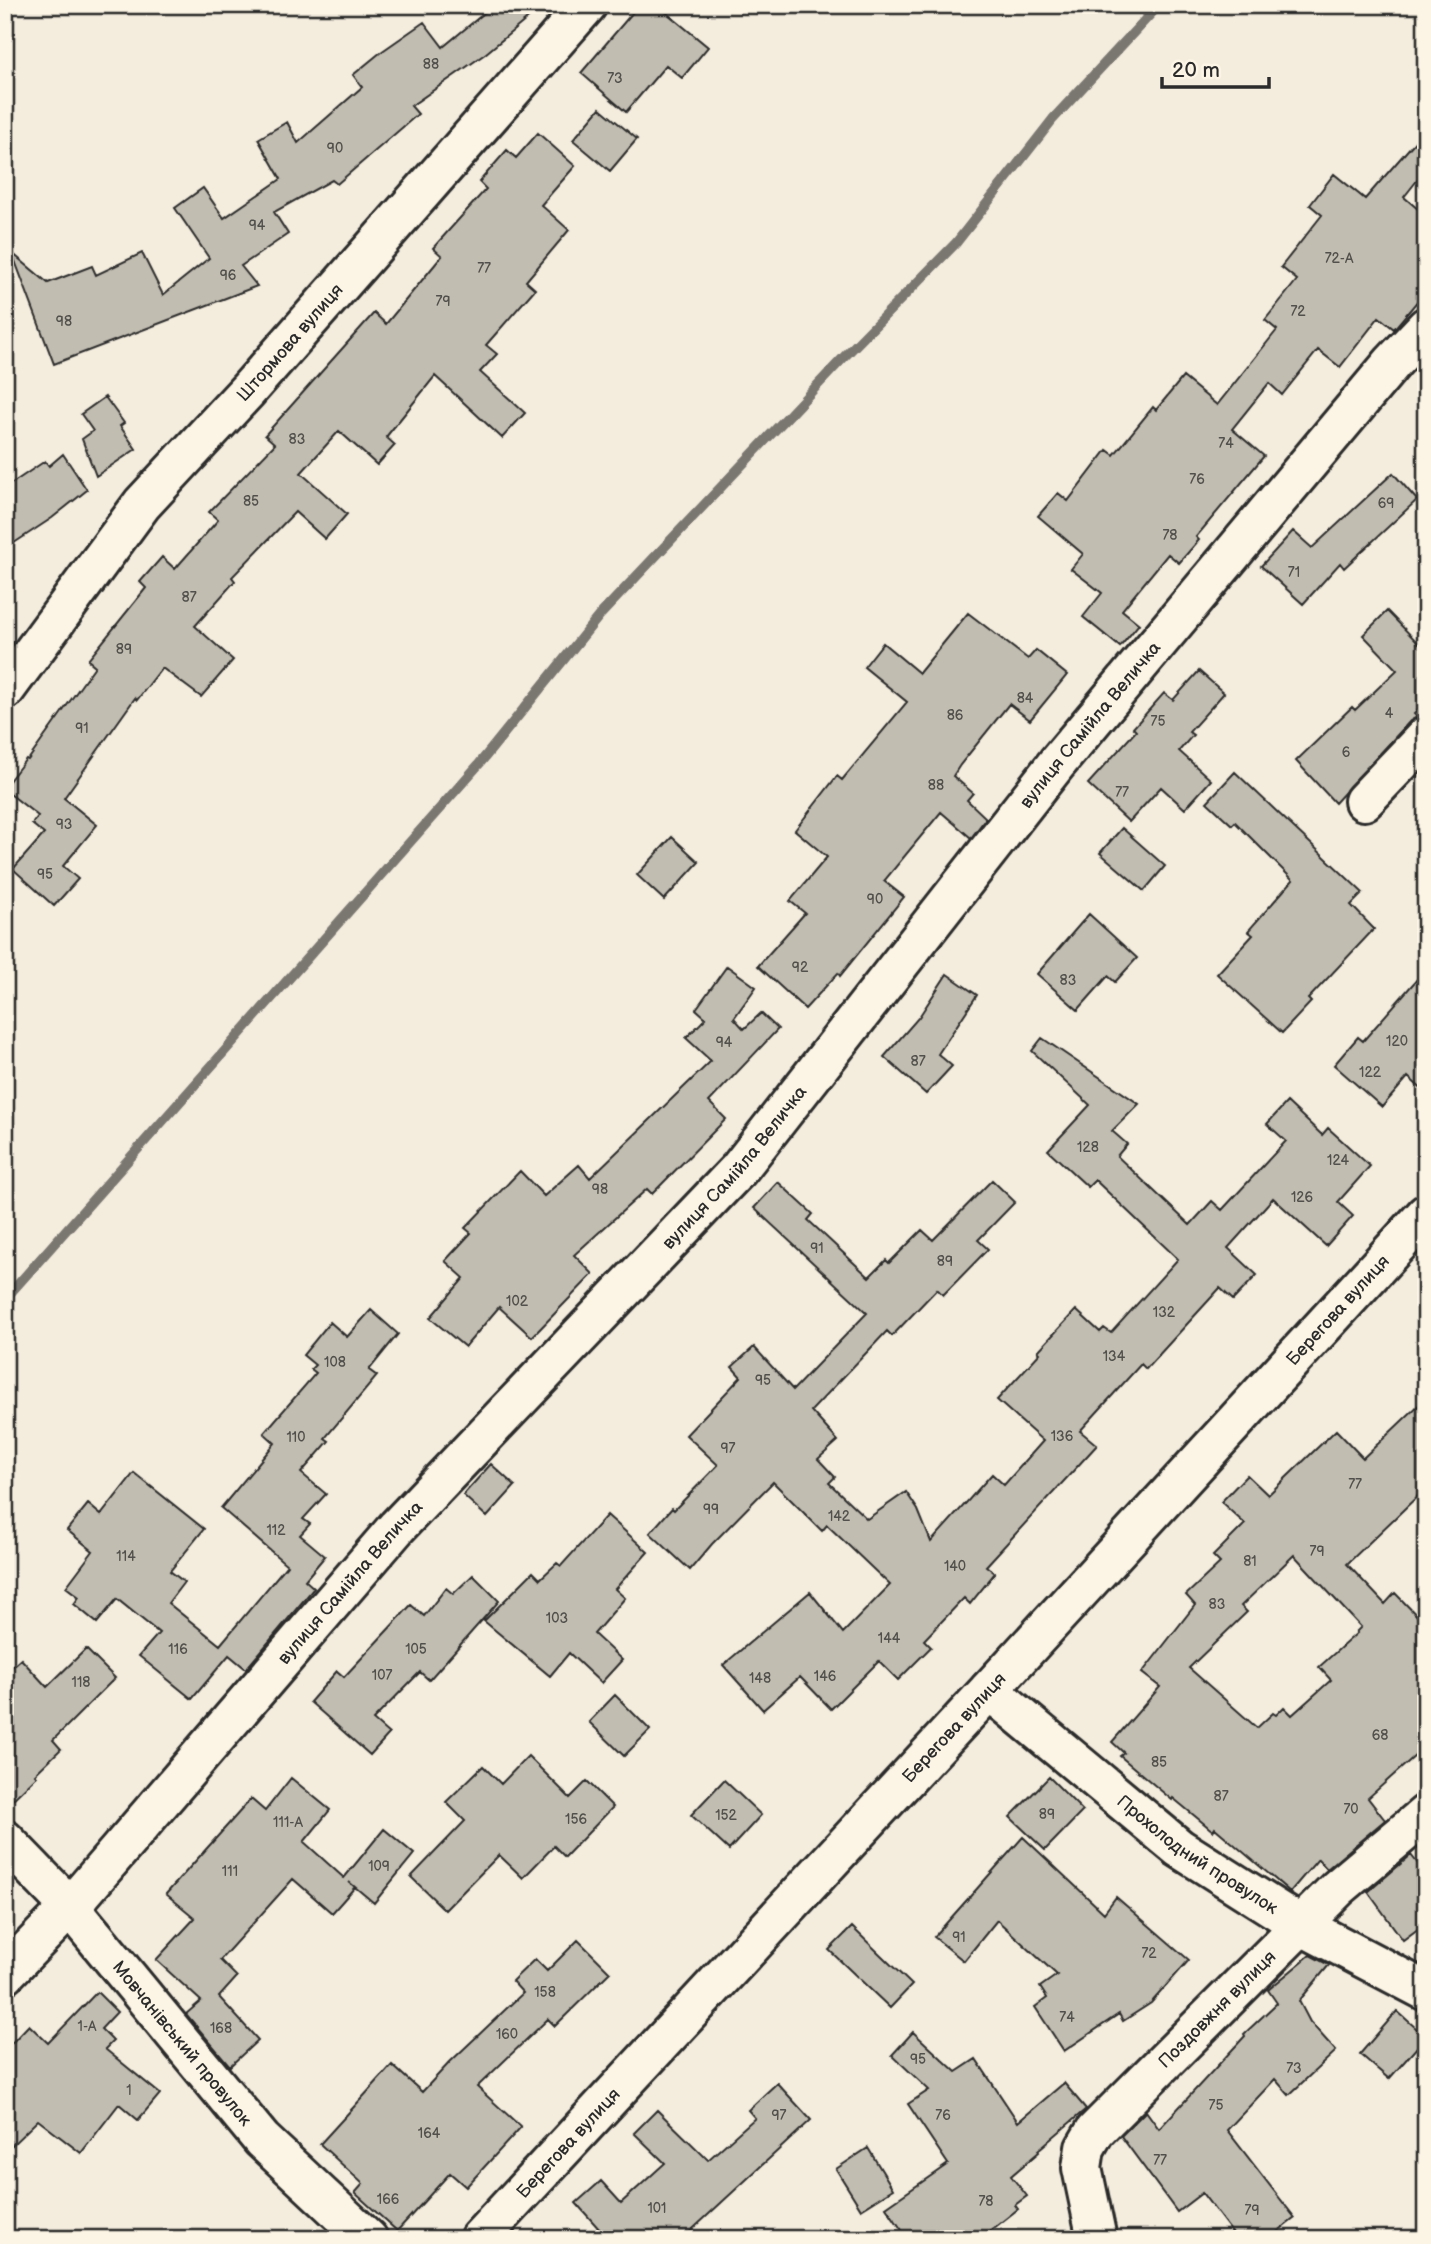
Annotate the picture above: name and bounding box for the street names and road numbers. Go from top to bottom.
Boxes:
street label: Штормова вулиця [233,280,348,406]
street label: вулиця Самійла Величка [1016,637,1165,813]
street label: вулиця Самійла Величка [658,1081,811,1254]
street label: Берегова вулиця [1282,1251,1394,1370]
street label: вулиця Самійла Величка [274,1497,427,1669]
street label: Берегова вулиця [898,1669,1010,1787]
street label: Прохолодний провулок [1112,1791,1282,1919]
street label: Поздовжня вулиця [1154,1946,1280,2072]
street label: Мовчанівський провулок [108,1957,256,2131]
street label: Берегова вулиця [512,2084,625,2203]

